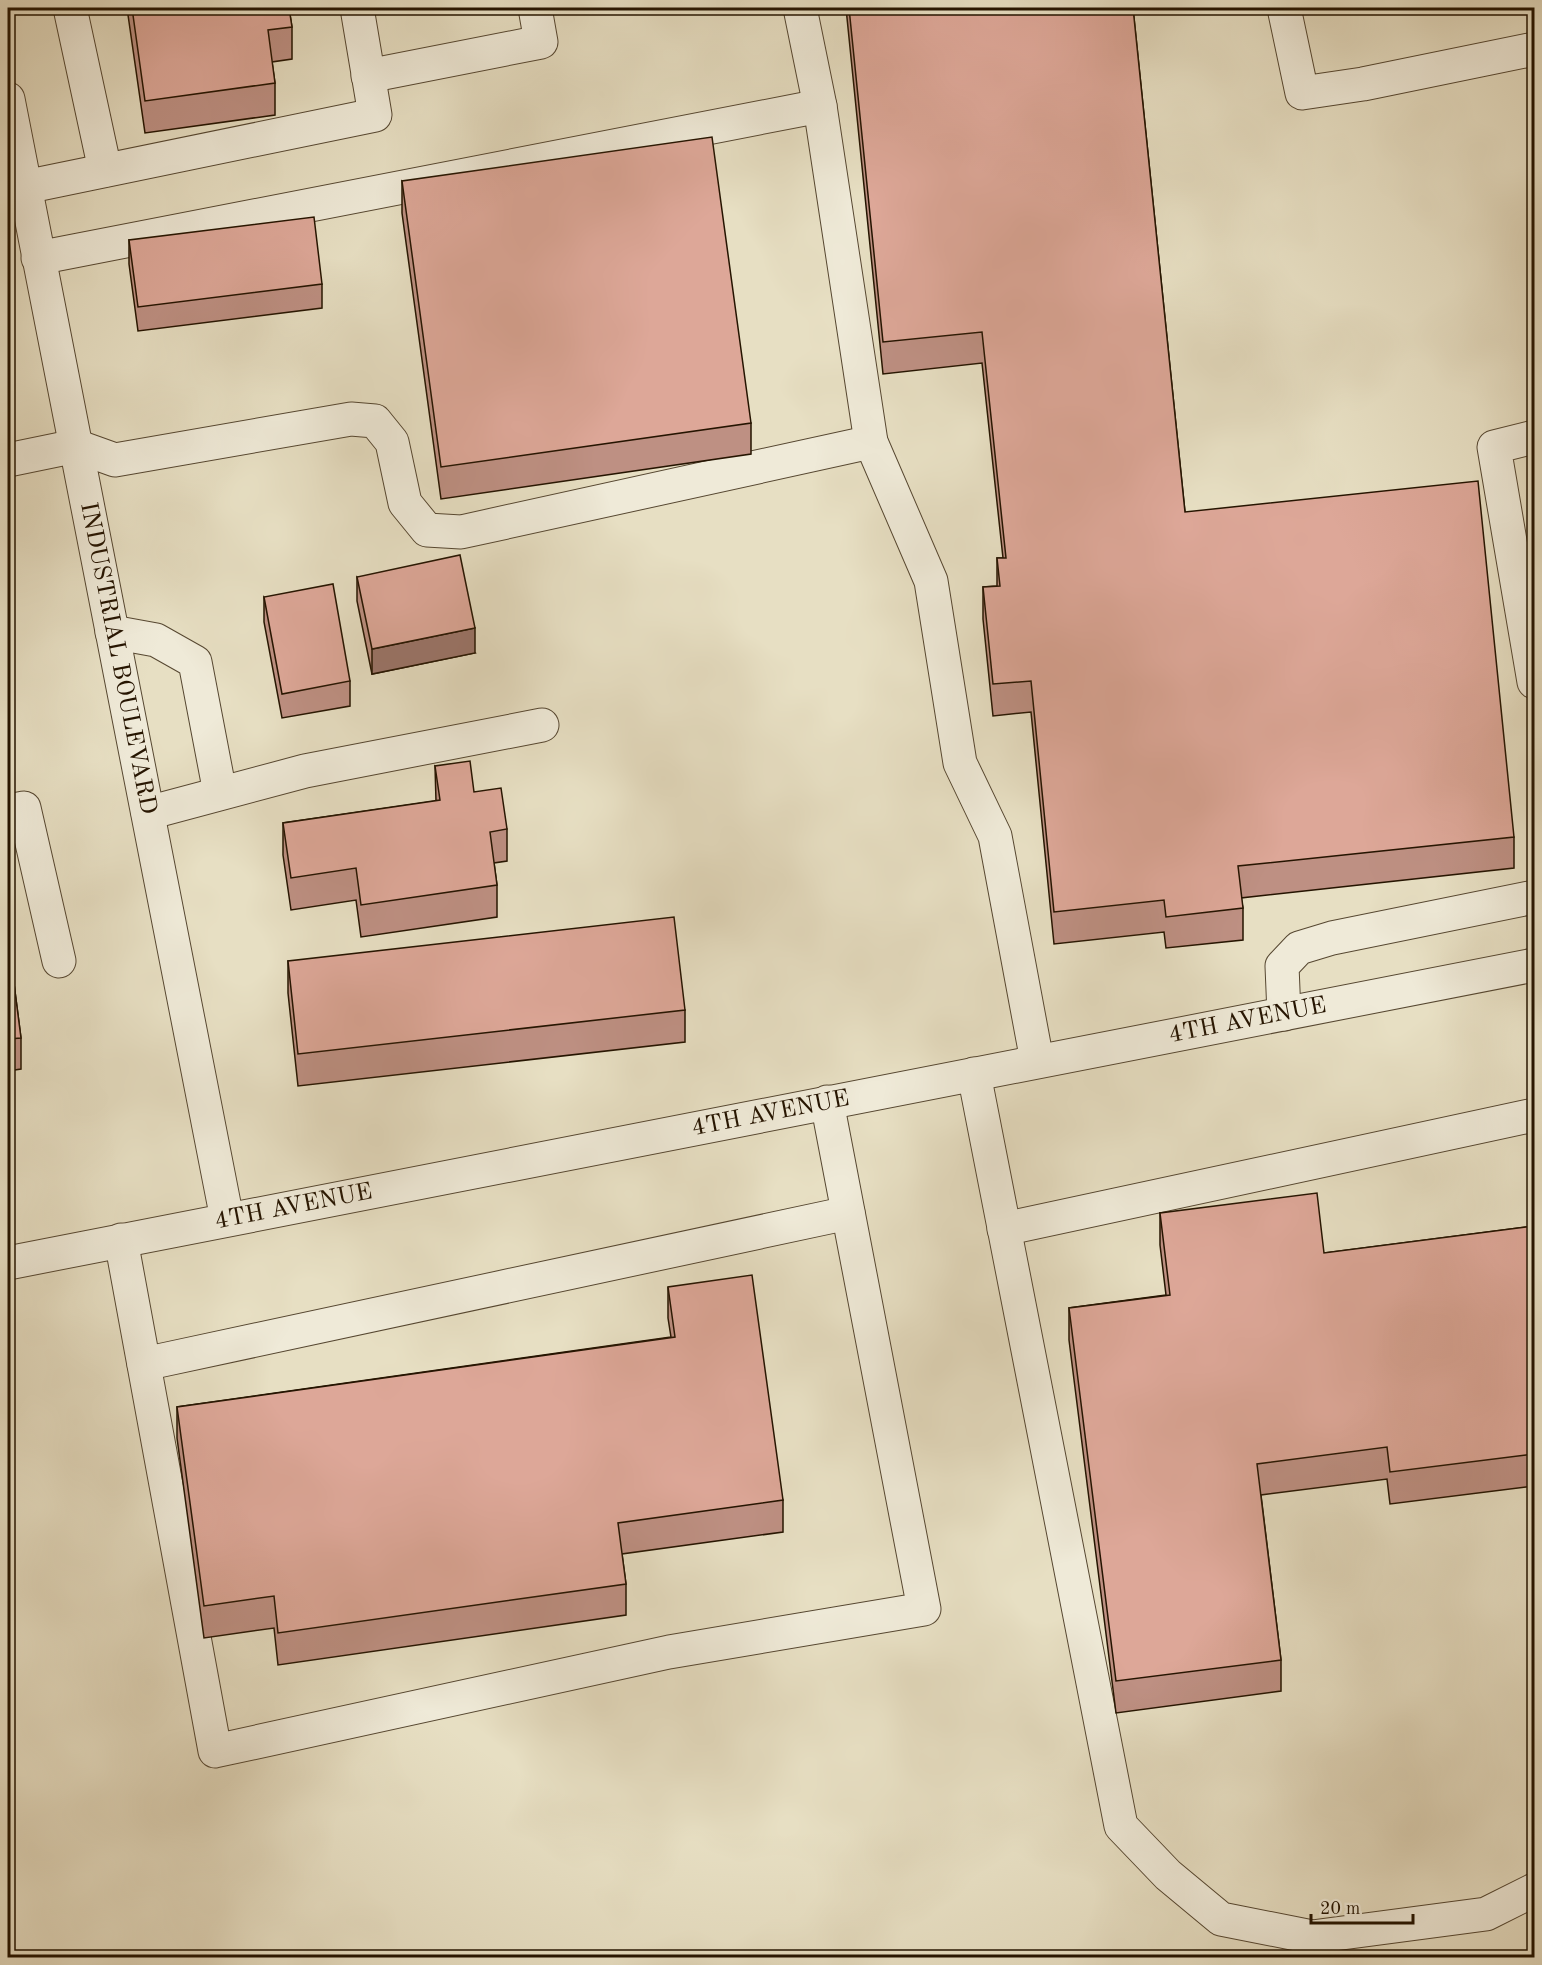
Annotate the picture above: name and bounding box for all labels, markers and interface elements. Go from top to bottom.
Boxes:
street label: INDUSTRIAL BOULEVARD [75,500,160,817]
street label: 4TH AVENUE [1167,994,1328,1048]
street label: 4TH AVENUE [690,1087,851,1141]
street label: 4TH AVENUE [213,1180,374,1234]
scale bar [1311,1887,1413,1925]
text: 20 m [1320,1900,1360,1918]

